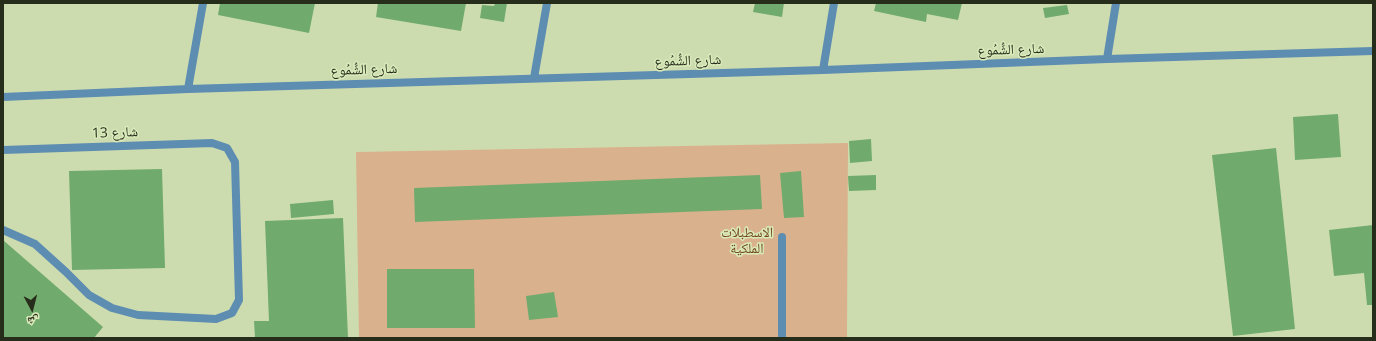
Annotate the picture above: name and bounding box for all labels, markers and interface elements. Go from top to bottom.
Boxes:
street label: شارع الشُّمُوع [977,40,1045,60]
street label: شارع الشُّمُوع [654,51,722,71]
street label: شارع الشُّمُوع [330,60,398,80]
street label: شارع 13 [92,124,138,142]
park label: الاسطبلات الملكية [721,225,773,258]
north arrow [12,289,52,329]
text: ش [27,313,40,330]

